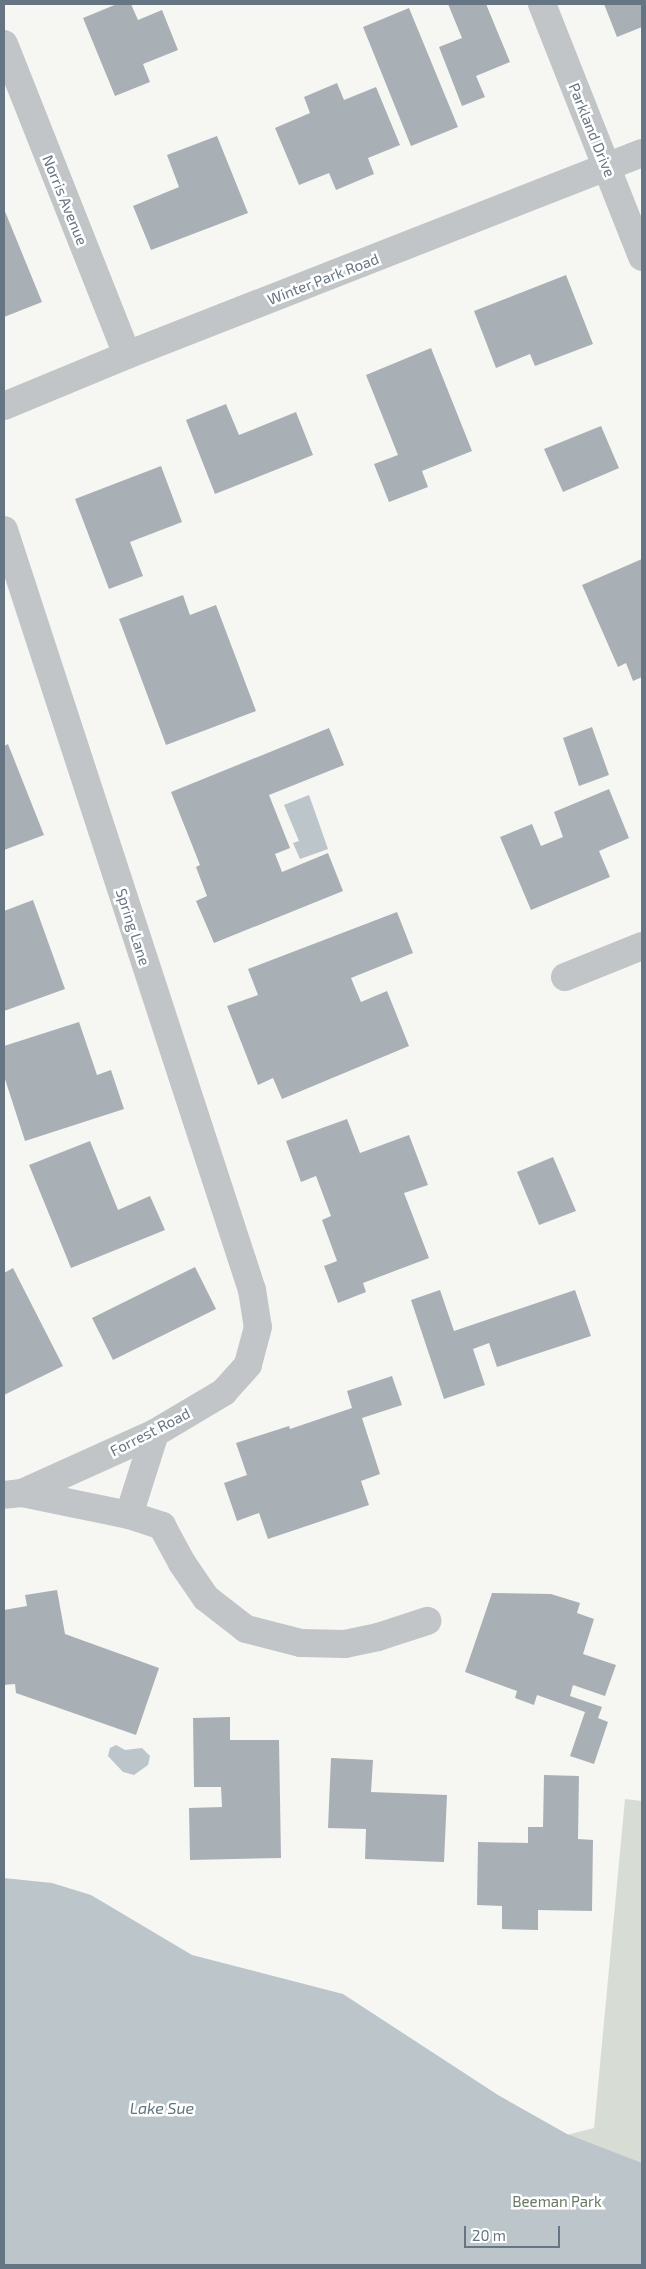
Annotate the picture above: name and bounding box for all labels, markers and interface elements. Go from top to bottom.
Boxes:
street label: Parkland Drive [565,80,619,180]
street label: Norris Avenue [39,152,91,248]
street label: Winter Park Road [265,249,381,309]
street label: Spring Lane [112,886,154,968]
street label: Forrest Road [107,1404,193,1460]
water label: Lake Sue [130,2098,194,2118]
park label: Beeman Park [512,2193,602,2211]
scale bar [466,2216,562,2248]
text: 20 m [472,2226,506,2244]

